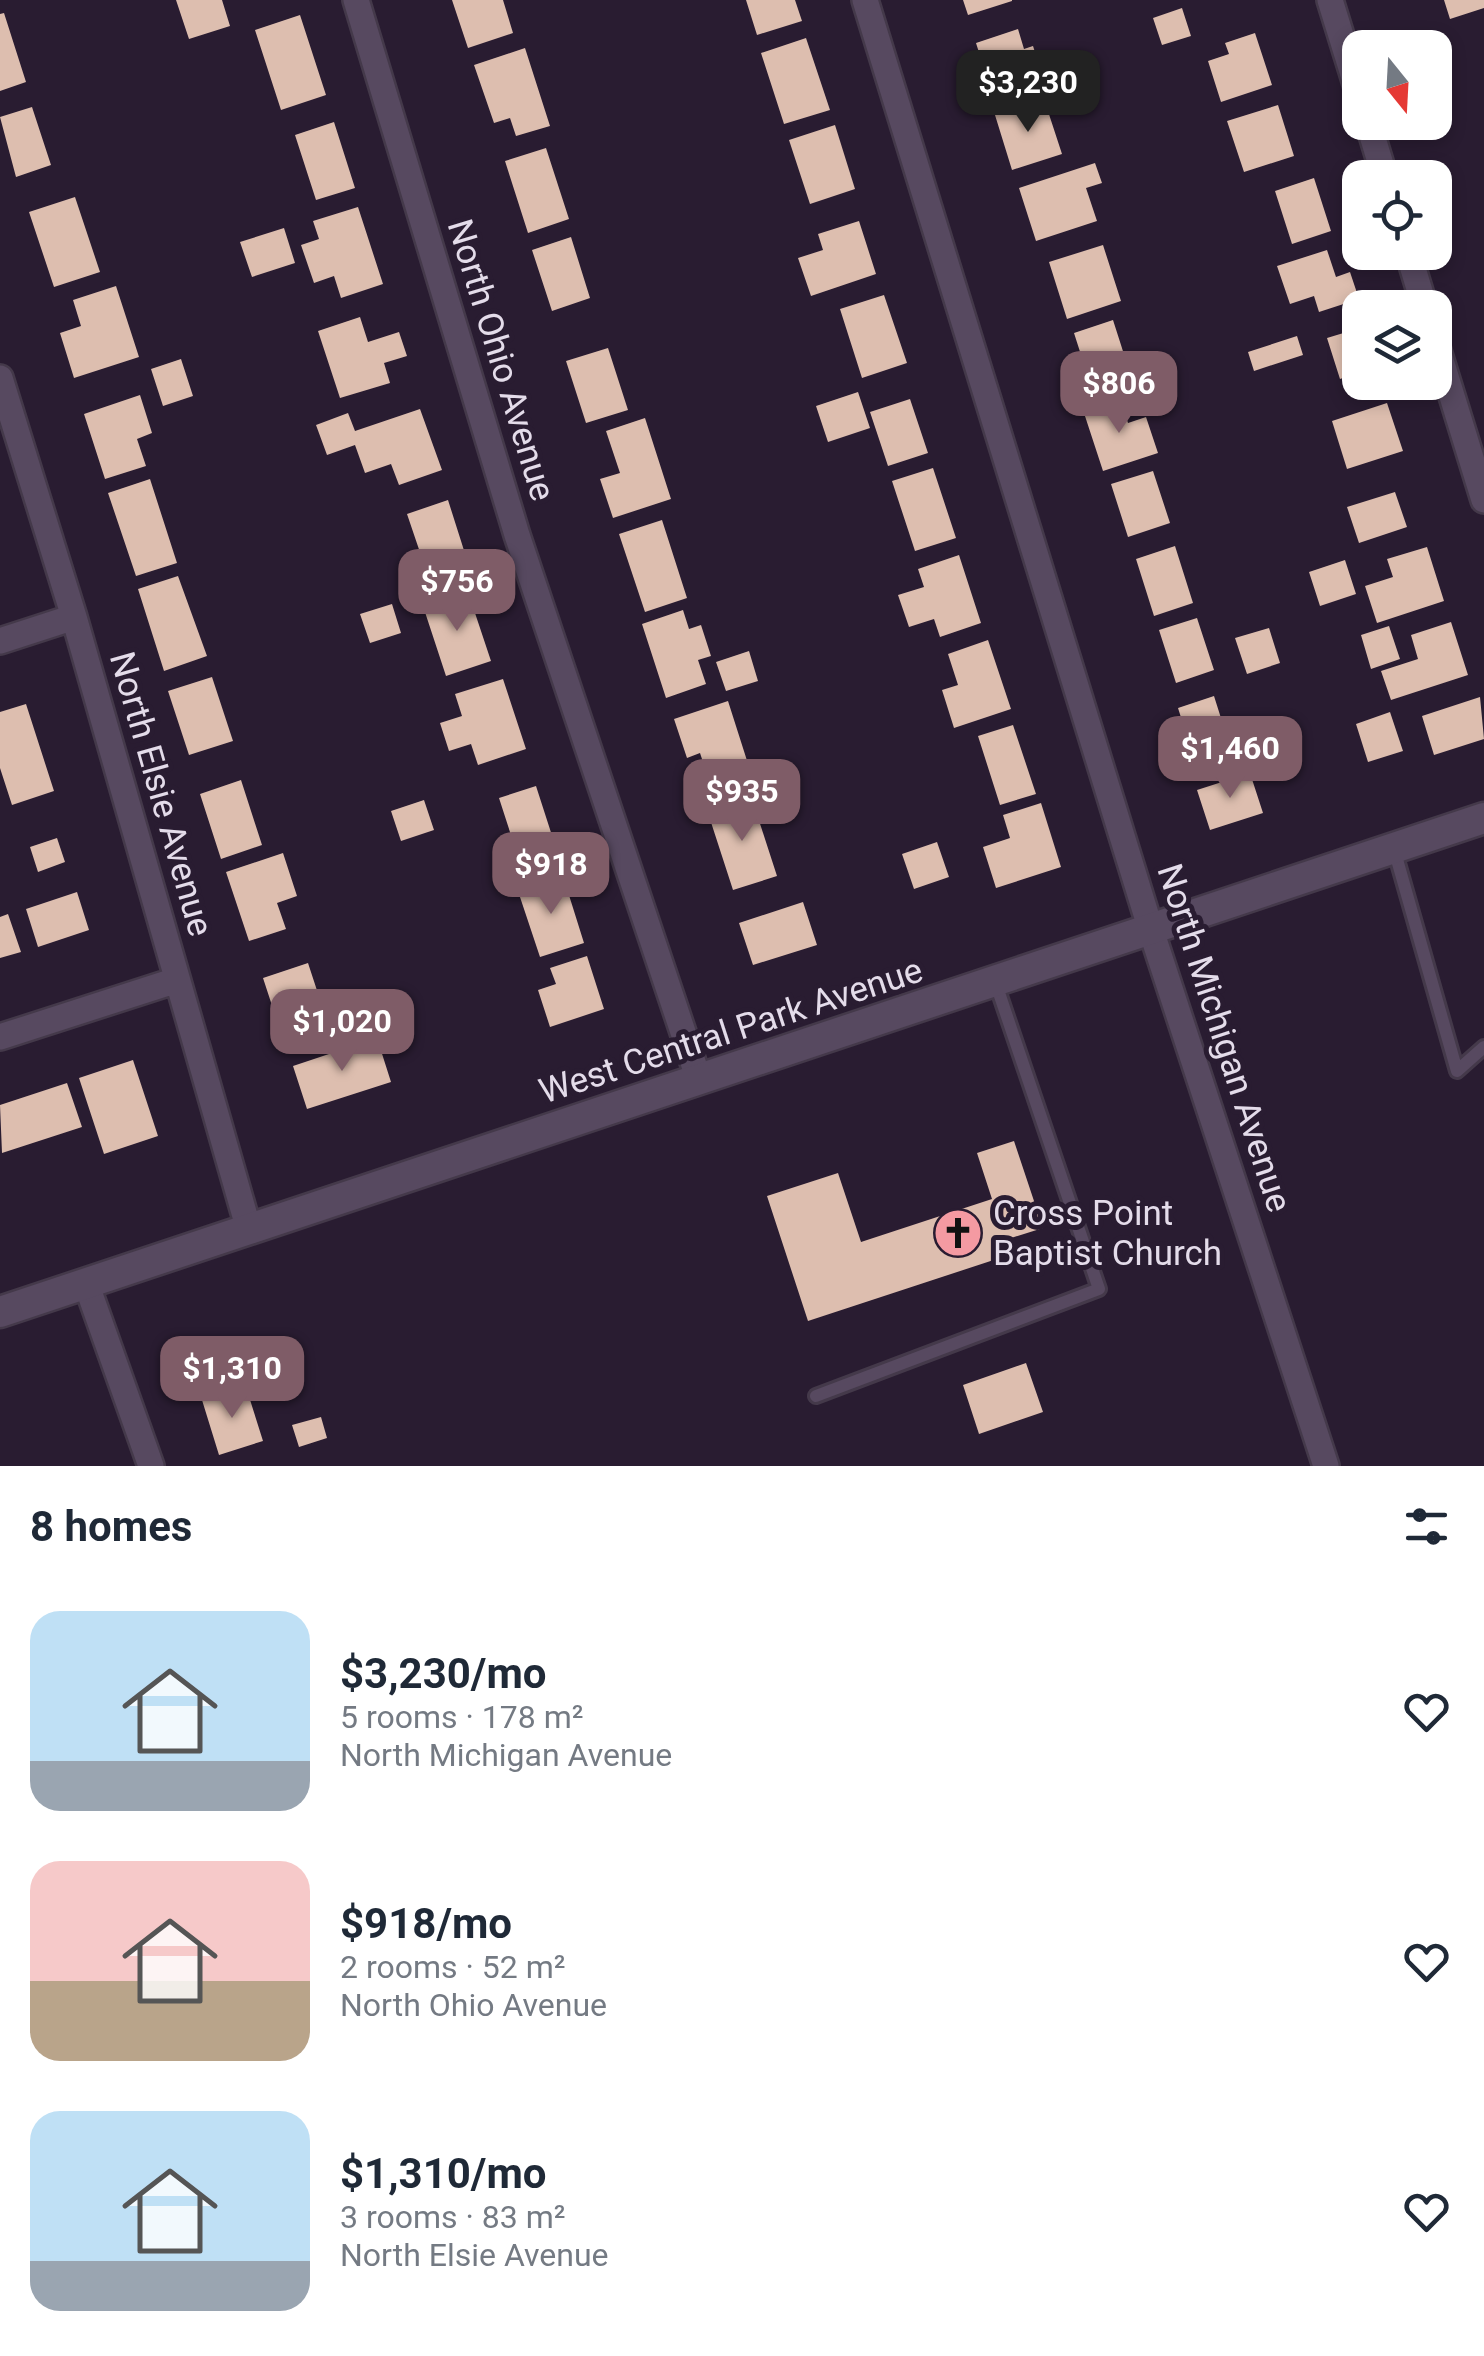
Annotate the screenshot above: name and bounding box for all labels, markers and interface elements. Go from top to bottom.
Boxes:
north arrow [1342,30,1452,140]
map controls [1342,30,1452,400]
pin: $3,230 [947,50,1109,135]
text: $3,230 [978,63,1078,101]
button: locate [1342,160,1452,270]
street label: North Ohio Avenue [439,214,563,506]
button: layers [1342,290,1452,400]
pin: $806 [1060,351,1178,436]
text: $806 [1082,364,1156,402]
pin: $756 [398,549,516,634]
text: $756 [420,562,494,600]
street label: North Elsie Avenue [101,647,221,941]
pin: $1,460 [1149,716,1311,801]
text: $1,460 [1180,729,1280,767]
pin: $935 [683,759,801,844]
text: $935 [705,772,779,810]
pin: $918 [492,832,610,917]
text: $918 [514,845,588,883]
street label: North Michigan Avenue [1148,859,1300,1217]
street label: West Central Park Avenue [534,950,928,1112]
pin: $1,020 [261,989,423,1074]
text: $1,020 [292,1002,392,1040]
place label: Cross Point Baptist Church [993,1193,1222,1274]
church icon: Cross Point Baptist Church [932,1207,984,1259]
pin: $1,310 [151,1336,313,1421]
text: $1,310 [182,1349,282,1387]
icon: filters [1399,1499,1454,1554]
text: 8 homes [30,1502,192,1551]
text: $3,230/mo [340,1649,547,1698]
icon: home [110,1651,230,1771]
icon: heart [1399,1684,1454,1739]
text: 5 rooms · 178 m² [340,1698,583,1736]
text: North Michigan Avenue [340,1736,672,1774]
text: $918/mo [340,1899,512,1948]
icon: home [110,1901,230,2021]
icon: heart [1399,1934,1454,1989]
text: 2 rooms · 52 m² [340,1948,565,1986]
text: North Ohio Avenue [340,1986,607,2024]
text: $1,310/mo [340,2149,547,2198]
icon: home [110,2151,230,2271]
icon: heart [1399,2184,1454,2239]
text: 3 rooms · 83 m² [340,2198,565,2236]
text: North Elsie Avenue [340,2236,609,2274]

